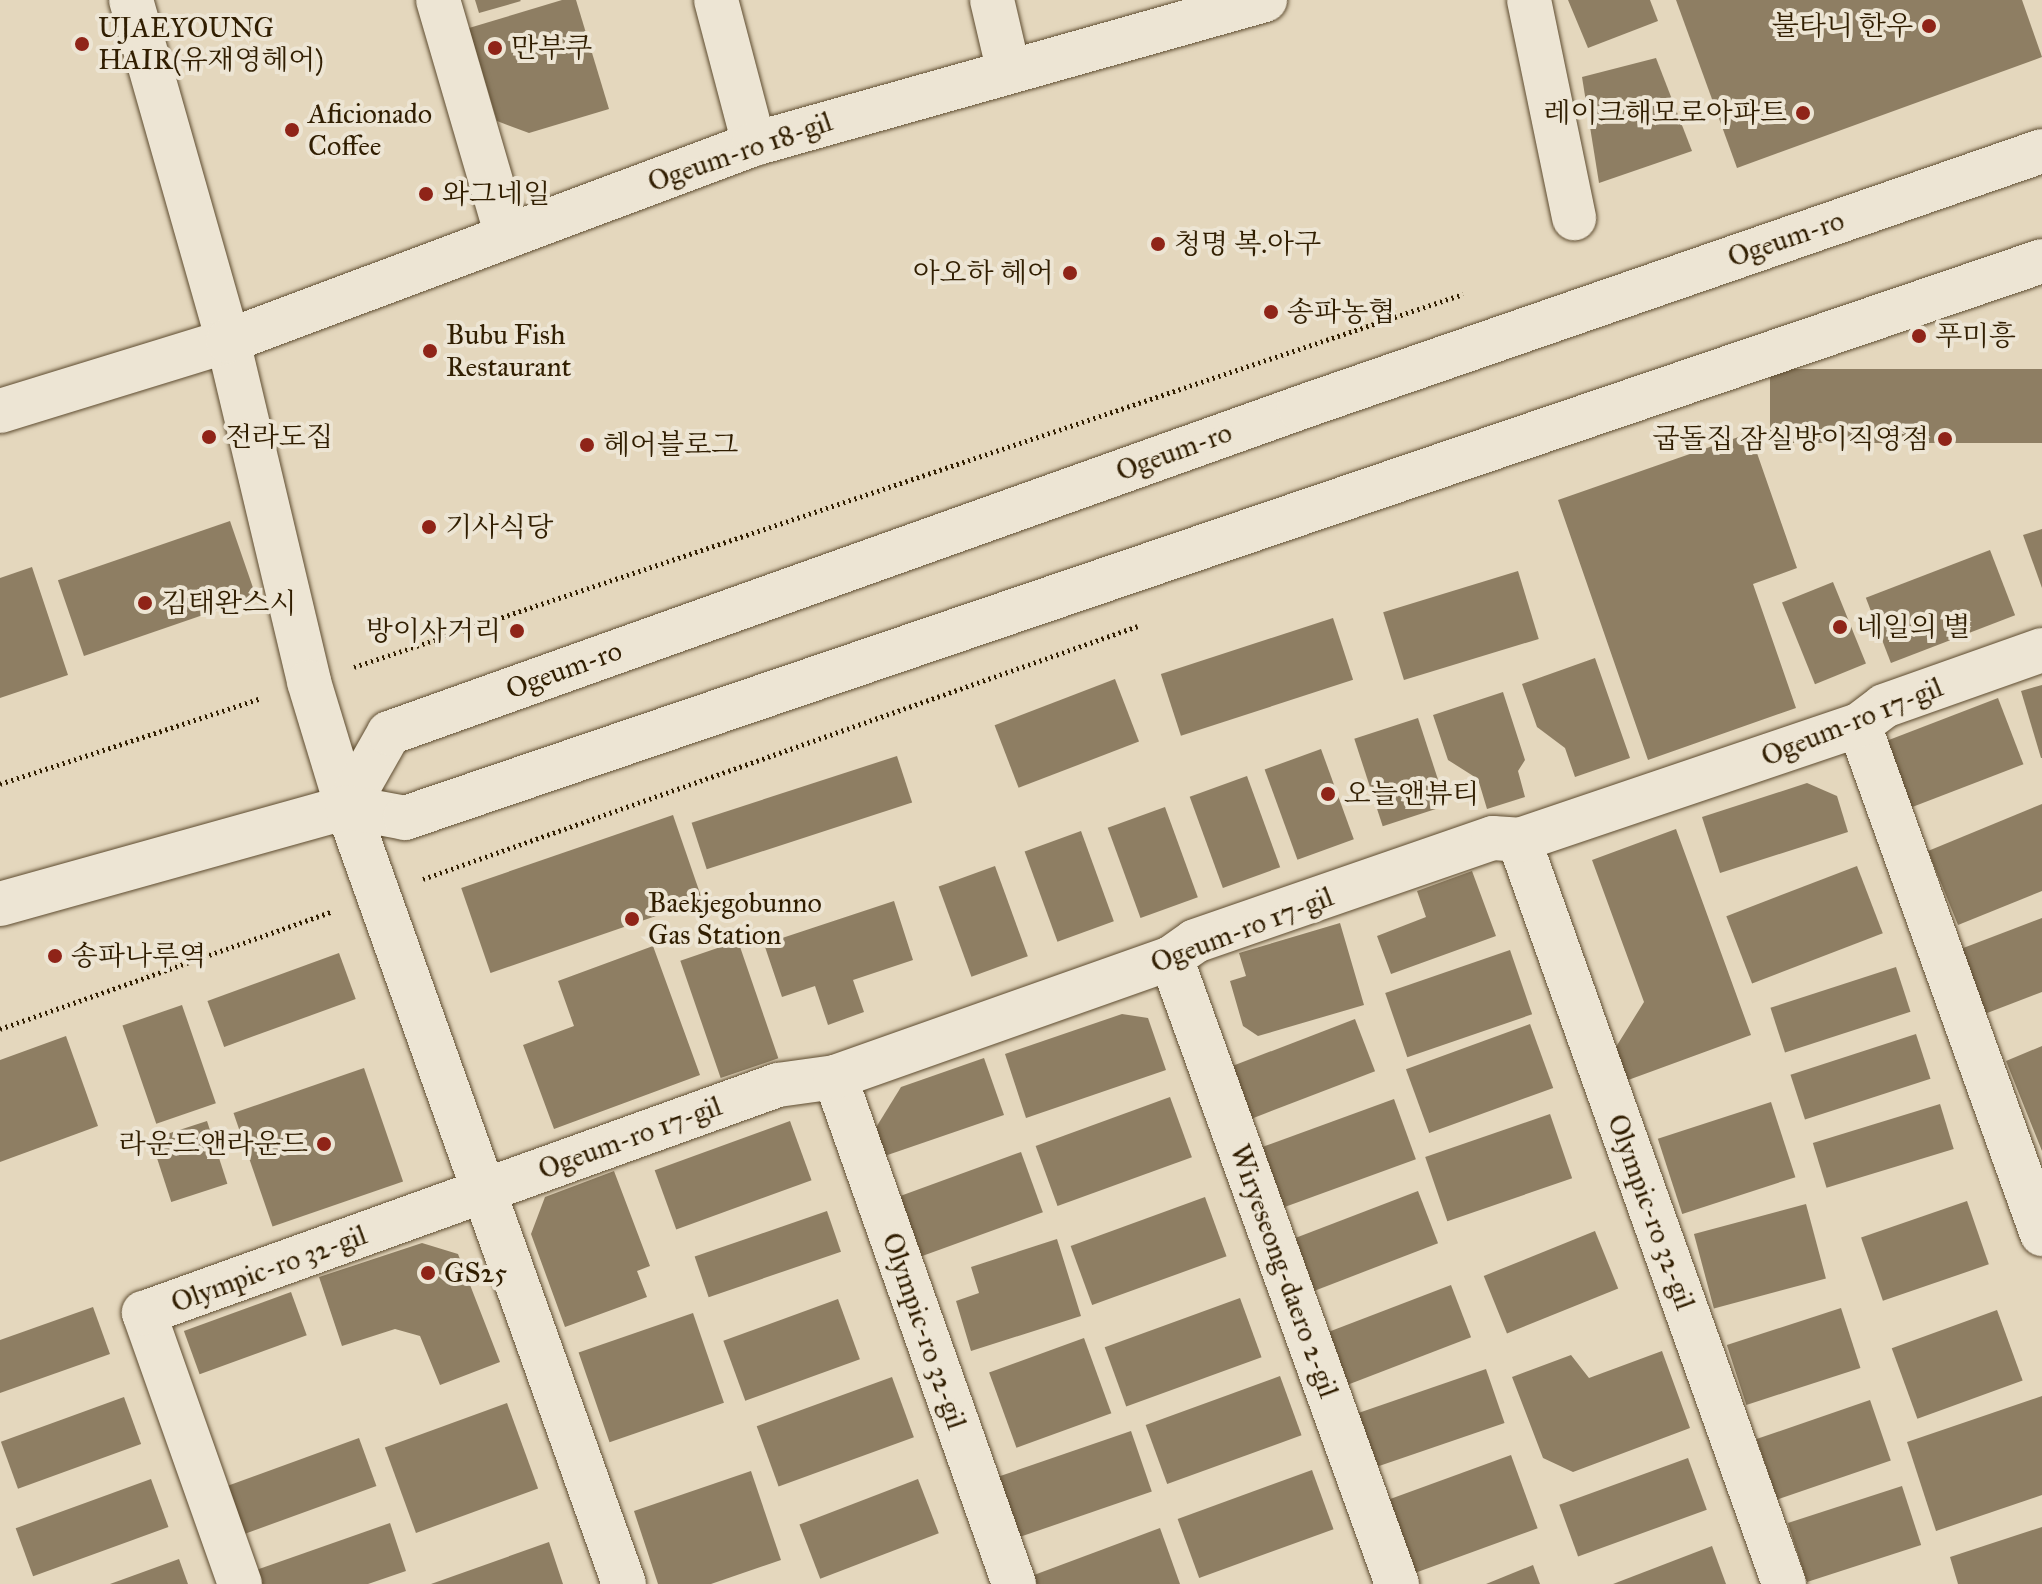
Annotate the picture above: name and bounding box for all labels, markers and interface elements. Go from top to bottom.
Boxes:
place label: 불타니 한우 [1772,9,1913,43]
place label: UJAEYOUNG HAIR(유재영헤어) [98,11,324,77]
marker: 불타니 한우 [1920,17,1938,35]
place label: 만부쿠 [511,31,592,65]
marker: UJAEYOUNG HAIR(유재영헤어) [73,35,91,53]
marker: 만부쿠 [486,39,504,57]
place label: 레이크해모로아파트 [1544,96,1787,130]
place label: Aficionado Coffee [308,97,432,163]
marker: 레이크해모로아파트 [1794,104,1812,122]
street label: Ogeum-ro 18-gil [644,105,836,199]
marker: Aficionado Coffee [283,121,301,139]
place label: 와그네일 [442,177,550,211]
marker: 와그네일 [417,185,435,203]
street label: Ogeum-ro [1723,203,1849,275]
place label: 청명 복.아구 [1174,227,1321,261]
marker: 청명 복.아구 [1149,235,1167,253]
place label: 아오하 헤어 [913,256,1054,290]
marker: 아오하 헤어 [1061,264,1079,282]
place label: 송파농협 [1287,295,1395,329]
marker: 송파농협 [1262,303,1280,321]
place label: Bubu Fish Restaurant [446,318,571,384]
place label: 푸미흥 [1935,319,2016,353]
marker: 푸미흥 [1910,327,1928,345]
marker: Bubu Fish Restaurant [421,342,439,360]
street label: Ogeum-ro [1112,416,1236,488]
place label: 전라도집 [225,420,333,454]
place label: 굽돌집 잠실방이직영점 [1652,422,1929,456]
marker: 전라도집 [200,428,218,446]
place label: 헤어블로그 [603,428,738,462]
marker: 굽돌집 잠실방이직영점 [1936,430,1954,448]
marker: 헤어블로그 [578,436,596,454]
place label: 기사식당 [445,510,553,544]
marker: 기사식당 [420,518,438,536]
place label: 김태완스시 [161,586,296,620]
marker: 김태완스시 [136,594,154,612]
place label: 네일의 별 [1856,610,1970,644]
place label: 방이사거리 [366,614,501,648]
marker: 네일의 별 [1831,618,1849,636]
marker: 방이사거리 [508,622,526,640]
street label: Ogeum-ro [502,634,626,706]
street label: Ogeum-ro 17-gil [1756,670,1948,774]
place label: 오늘앤뷰티 [1344,777,1479,811]
marker: 오늘앤뷰티 [1319,785,1337,803]
street label: Ogeum-ro 17-gil [1146,880,1338,980]
place label: Baekjegobunno Gas Station [648,886,822,952]
marker: Baekjegobunno Gas Station [623,910,641,928]
place label: 송파나루역 [71,939,206,973]
marker: 송파나루역 [46,947,64,965]
street label: Ogeum-ro 17-gil [534,1089,726,1187]
street label: Olympic-ro 32-gil [1600,1110,1702,1314]
place label: 라운드앤라운드 [119,1127,308,1161]
marker: 라운드앤라운드 [315,1135,333,1153]
street label: Wiryeseong-daero 2-gil [1223,1140,1345,1402]
street label: Olympic-ro 32-gil [167,1218,371,1320]
street label: Olympic-ro 32-gil [875,1228,973,1434]
place label: GS25 [444,1256,507,1290]
marker: GS25 [419,1264,437,1282]

